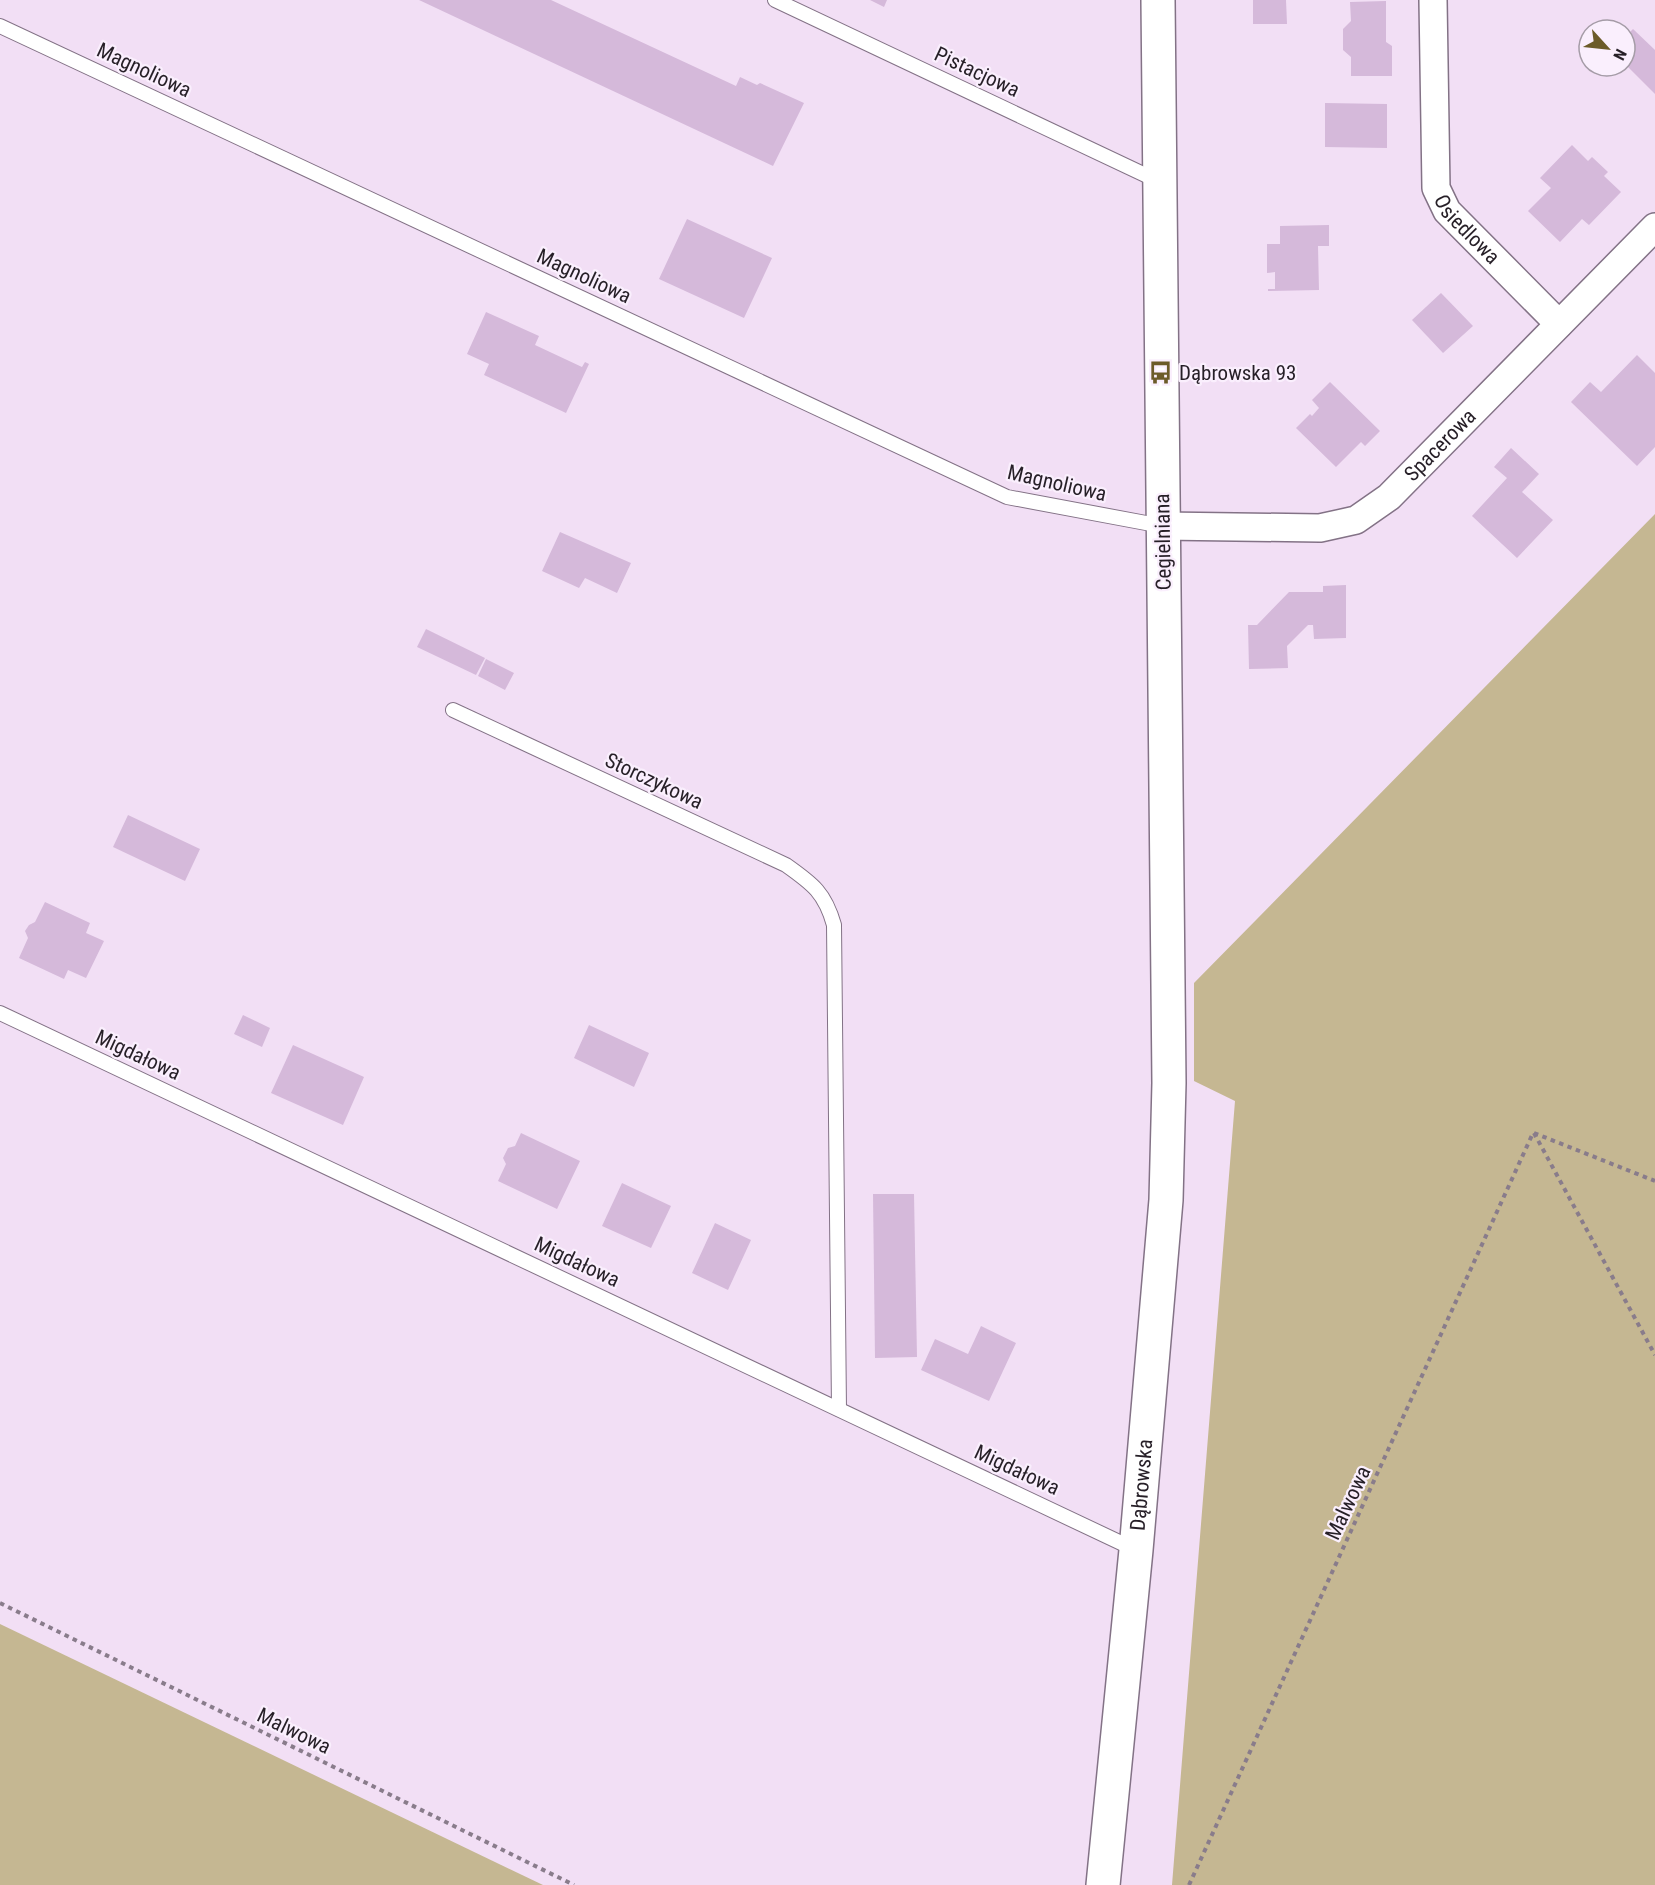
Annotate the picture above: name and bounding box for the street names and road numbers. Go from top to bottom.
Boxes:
street label: Magnoliowa [93,38,195,102]
street label: Pistacjowa [931,42,1023,102]
street label: Osiedlowa [1429,191,1505,269]
street label: Magnoliowa [533,244,635,308]
street label: Spacerowa [1400,404,1481,486]
street label: Magnoliowa [1005,460,1109,506]
street label: Cegielniana [1150,493,1176,591]
street label: Storczykowa [601,748,707,814]
street label: Migdałowa [92,1025,184,1085]
street label: Migdałowa [531,1232,623,1292]
street label: Dąbrowska [1126,1438,1157,1532]
street label: Migdałowa [971,1440,1063,1500]
street label: Malwowa [1321,1462,1375,1544]
street label: Malwowa [253,1703,335,1759]

